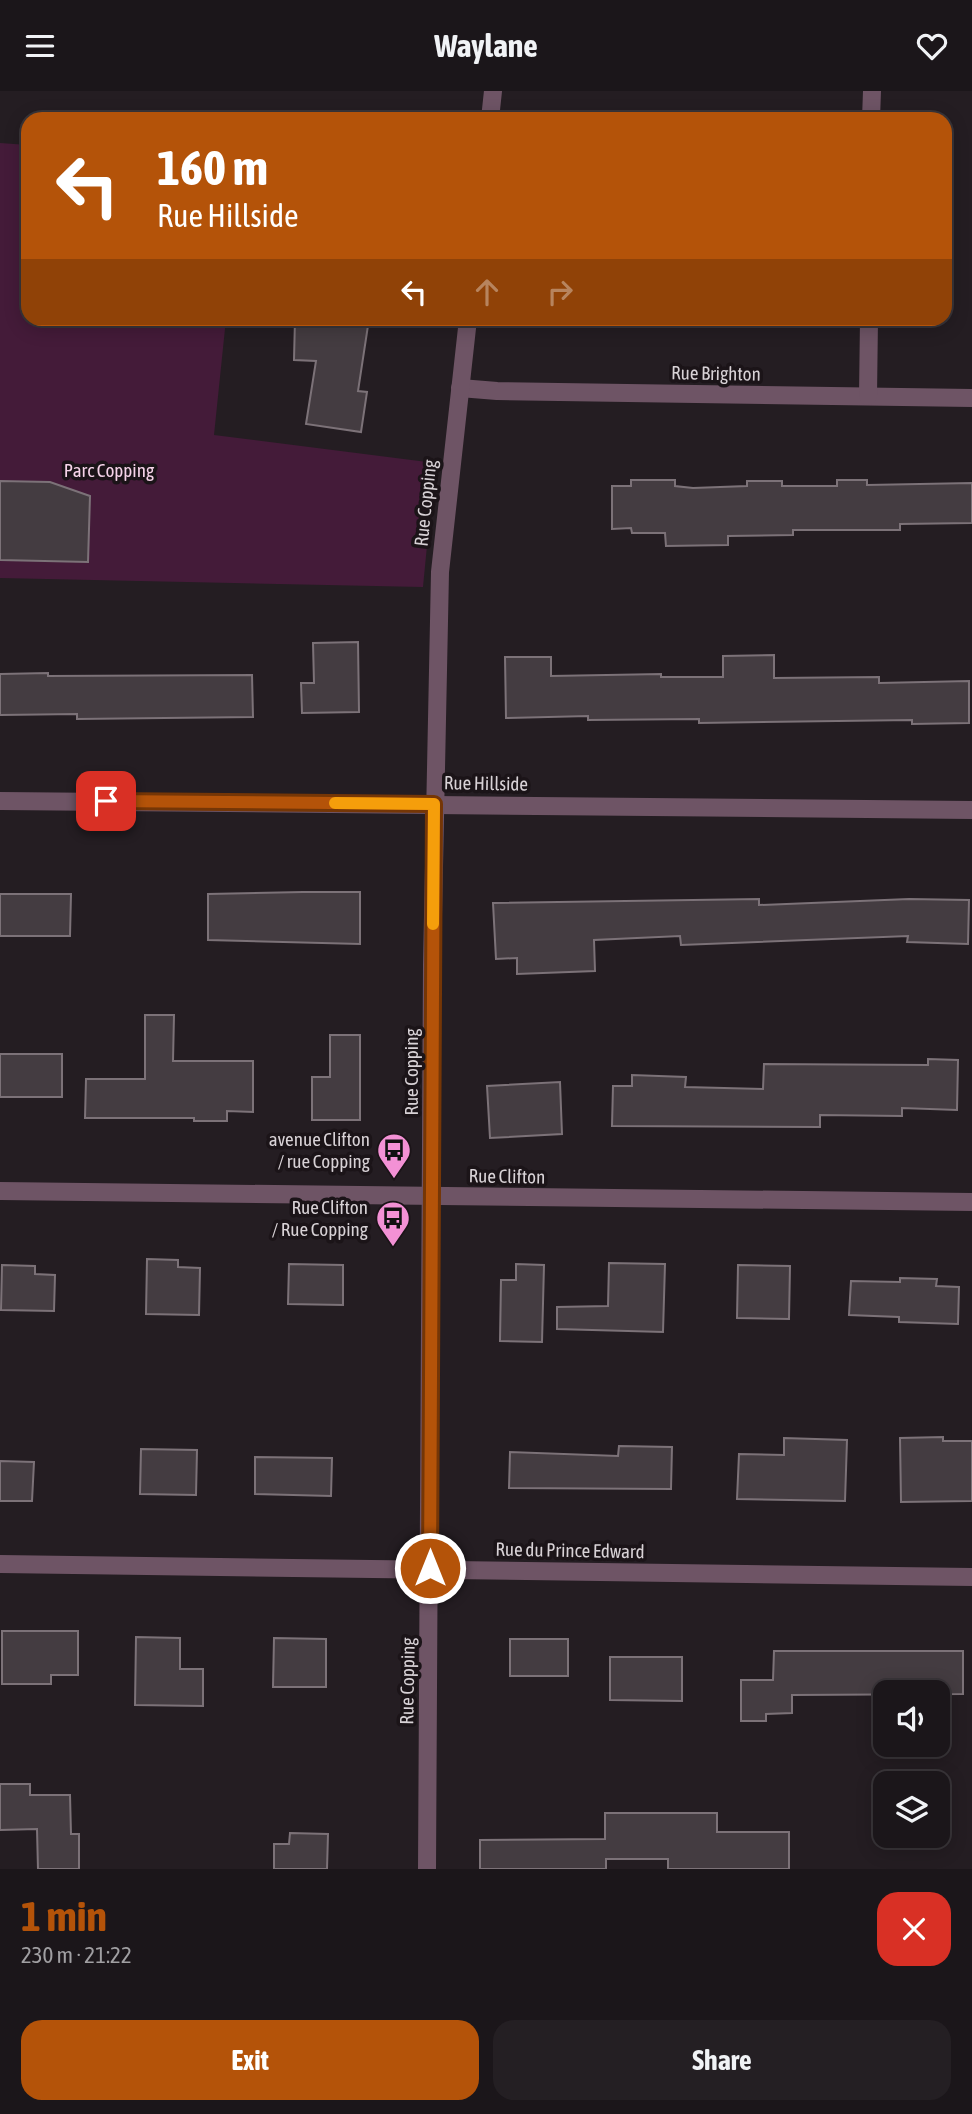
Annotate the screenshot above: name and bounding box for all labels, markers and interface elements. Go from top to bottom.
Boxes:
icon: menu [21,27,59,65]
text: Waylane [434,27,538,64]
icon: heart [913,27,951,65]
text: 160 m [157,139,268,195]
icon: left [42,140,133,231]
text: Rue Hillside [157,197,299,234]
icon: left [395,273,433,311]
icon: ahead [468,273,506,311]
icon: right [541,273,579,311]
street label: Rue Brighton [671,361,761,385]
street label: Rue Copping [410,458,441,547]
park label: Parc Copping [64,459,155,481]
pin [76,771,136,831]
street label: Rue Hillside [444,771,528,795]
icon: arrive [87,782,125,820]
street label: Rue Copping [400,1028,422,1116]
place label: avenue Clifton / rue Copping [269,1128,371,1172]
bus stop icon: avenue Clifton / rue Copping [375,1131,413,1180]
street label: Rue Clifton [469,1164,545,1188]
place label: Rue Clifton / Rue Copping [272,1196,369,1240]
bus stop icon: Rue Clifton / Rue Copping [374,1199,412,1248]
position arrow [393,1531,467,1605]
street label: Rue du Prince Edward [495,1538,645,1562]
street label: Rue Copping [395,1636,419,1725]
map controls [873,1680,950,1848]
button: sound [873,1680,950,1757]
button: layers [873,1771,950,1848]
text: 1 min [21,1892,107,1940]
button: close [877,1892,951,1966]
text: 230 m · 21:22 [21,1942,132,1968]
button: Exit [21,2020,479,2100]
button: Share [493,2020,951,2100]

